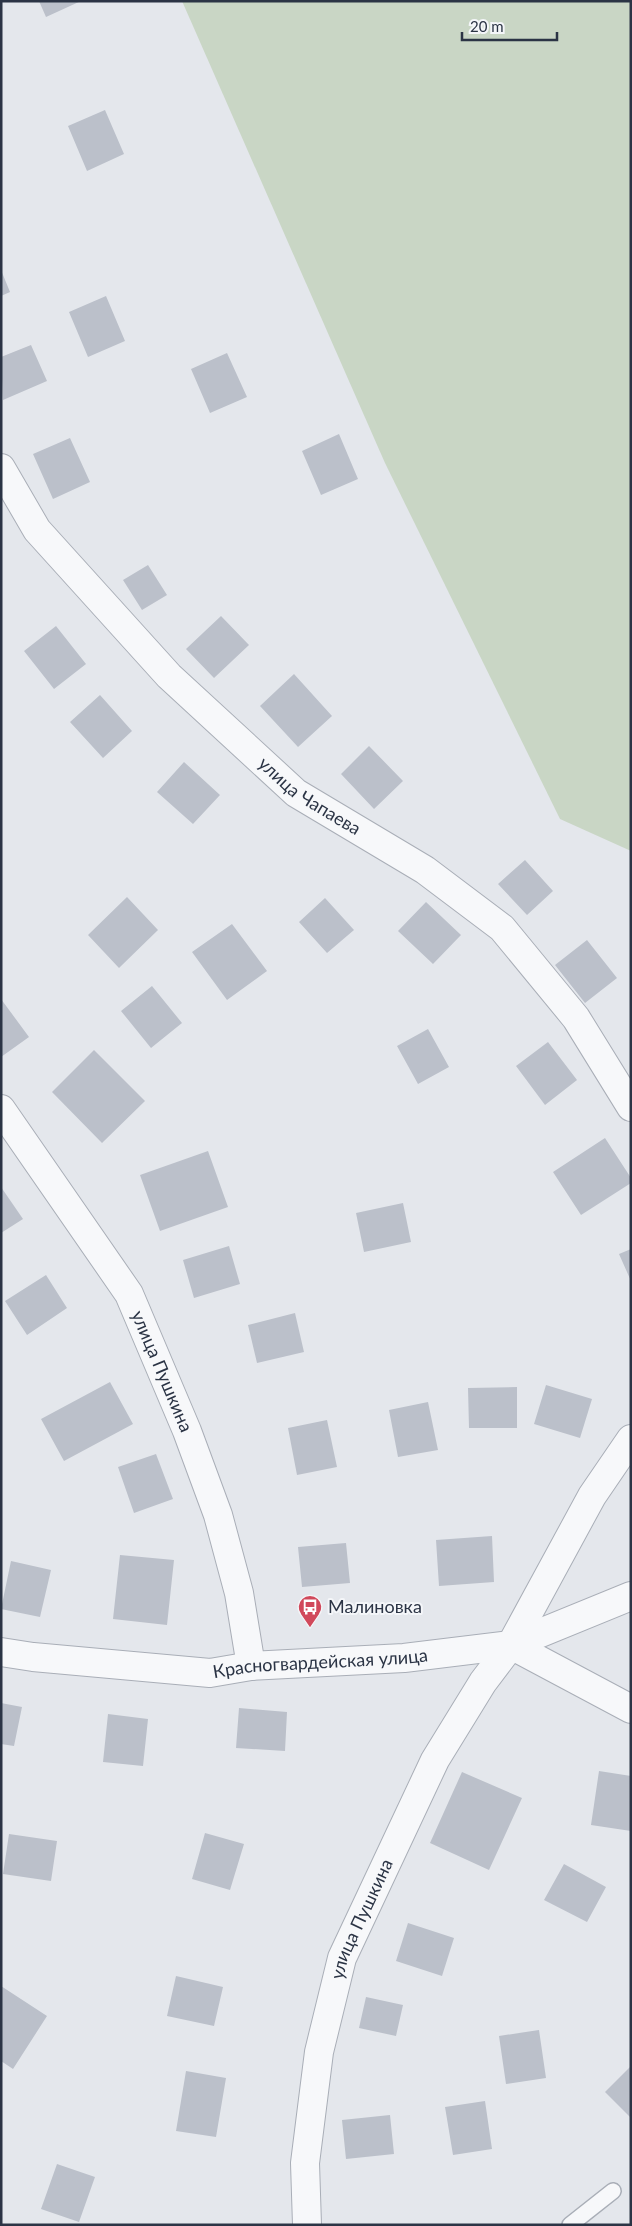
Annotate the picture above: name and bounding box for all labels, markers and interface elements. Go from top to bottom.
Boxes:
scale bar [462,10,557,42]
text: 20 m [470,17,504,35]
street label: улица Чапаева [254,752,365,839]
street label: улица Пушкина [127,1307,198,1435]
bus stop icon: Малиновка [297,1594,323,1628]
place label: Малиновка [328,1595,422,1617]
street label: Красногвардейская улица [211,1643,429,1682]
street label: улица Пушкина [325,1855,397,1981]

